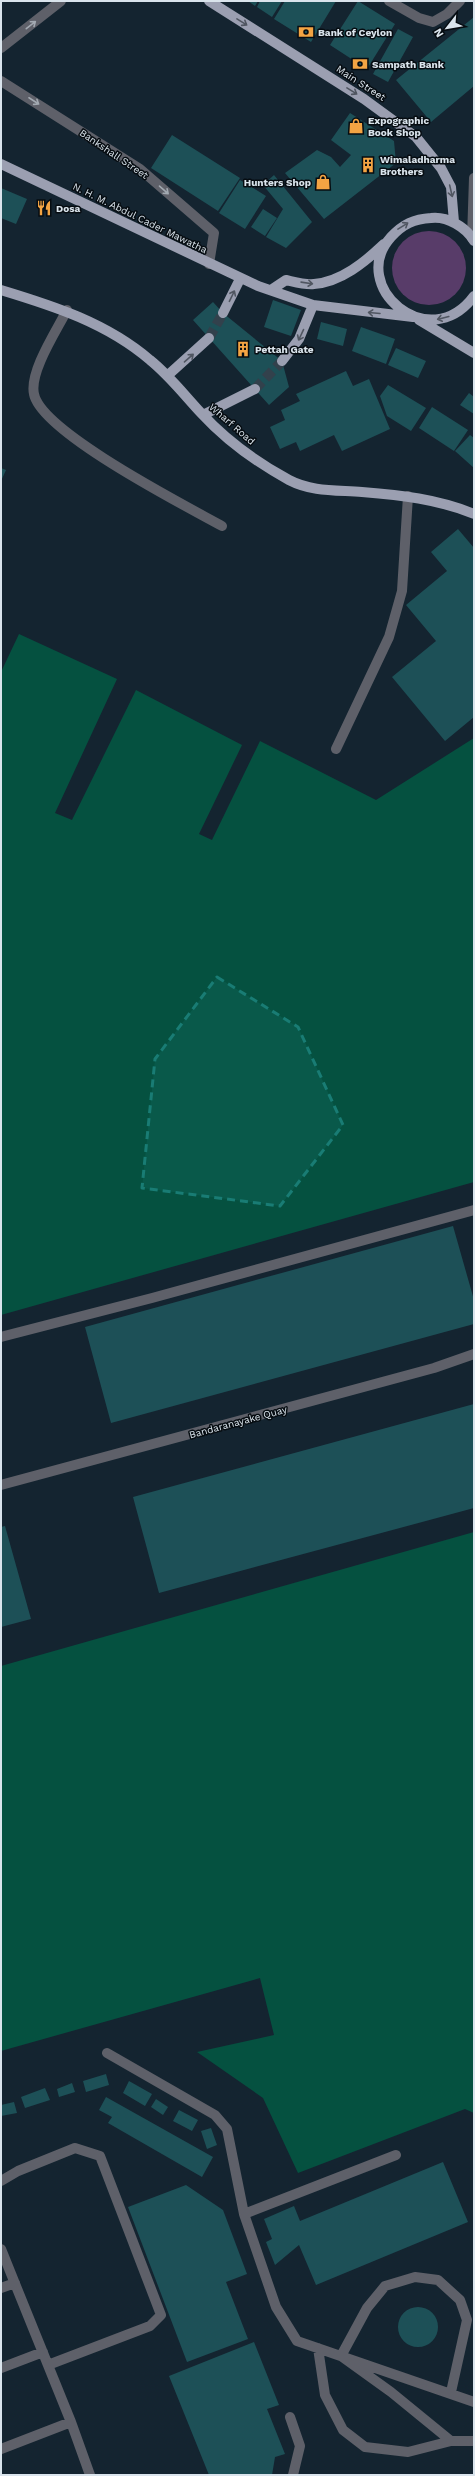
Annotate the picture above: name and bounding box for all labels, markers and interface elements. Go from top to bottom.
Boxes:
north arrow [427,8,467,48]
one-way arrow [236,18,247,26]
one-way arrow [25,20,36,29]
bank icon: Bank of Ceylon [297,23,315,41]
text: N [431,26,447,40]
place label: Bank of Ceylon [318,27,392,38]
bank icon: Sampath Bank [351,55,369,73]
place label: Sampath Bank [372,59,445,70]
street label: Main Street [334,63,388,103]
one-way arrow [346,87,357,96]
one-way arrow [28,97,39,105]
place label: Expographic Book Shop [368,115,429,138]
shop icon: Expographic Book Shop [347,117,365,135]
street label: Bankshall Street [78,127,151,181]
place label: Wimaladharma Brothers [380,154,455,177]
building icon: Wimaladharma Brothers [359,156,377,174]
shop icon: Hunters Shop [314,173,332,191]
place label: Hunters Shop [244,177,311,188]
street label: N. H. M. Abdul Cader Mawatha [71,181,209,256]
one-way arrow [447,184,455,197]
one-way arrow [159,186,170,195]
restaurant icon: Dosa [35,199,53,217]
place label: Dosa [56,203,80,214]
one-way arrow [397,222,409,230]
one-way arrow [300,279,313,287]
one-way arrow [229,290,236,302]
one-way arrow [368,310,381,317]
one-way arrow [437,315,450,322]
one-way arrow [296,328,304,340]
building icon: Pettah Gate [234,340,252,358]
place label: Pettah Gate [255,344,314,355]
one-way arrow [183,353,194,362]
street label: Wharf Road [207,401,257,447]
street label: Bandaranayake Quay [188,1403,289,1440]

